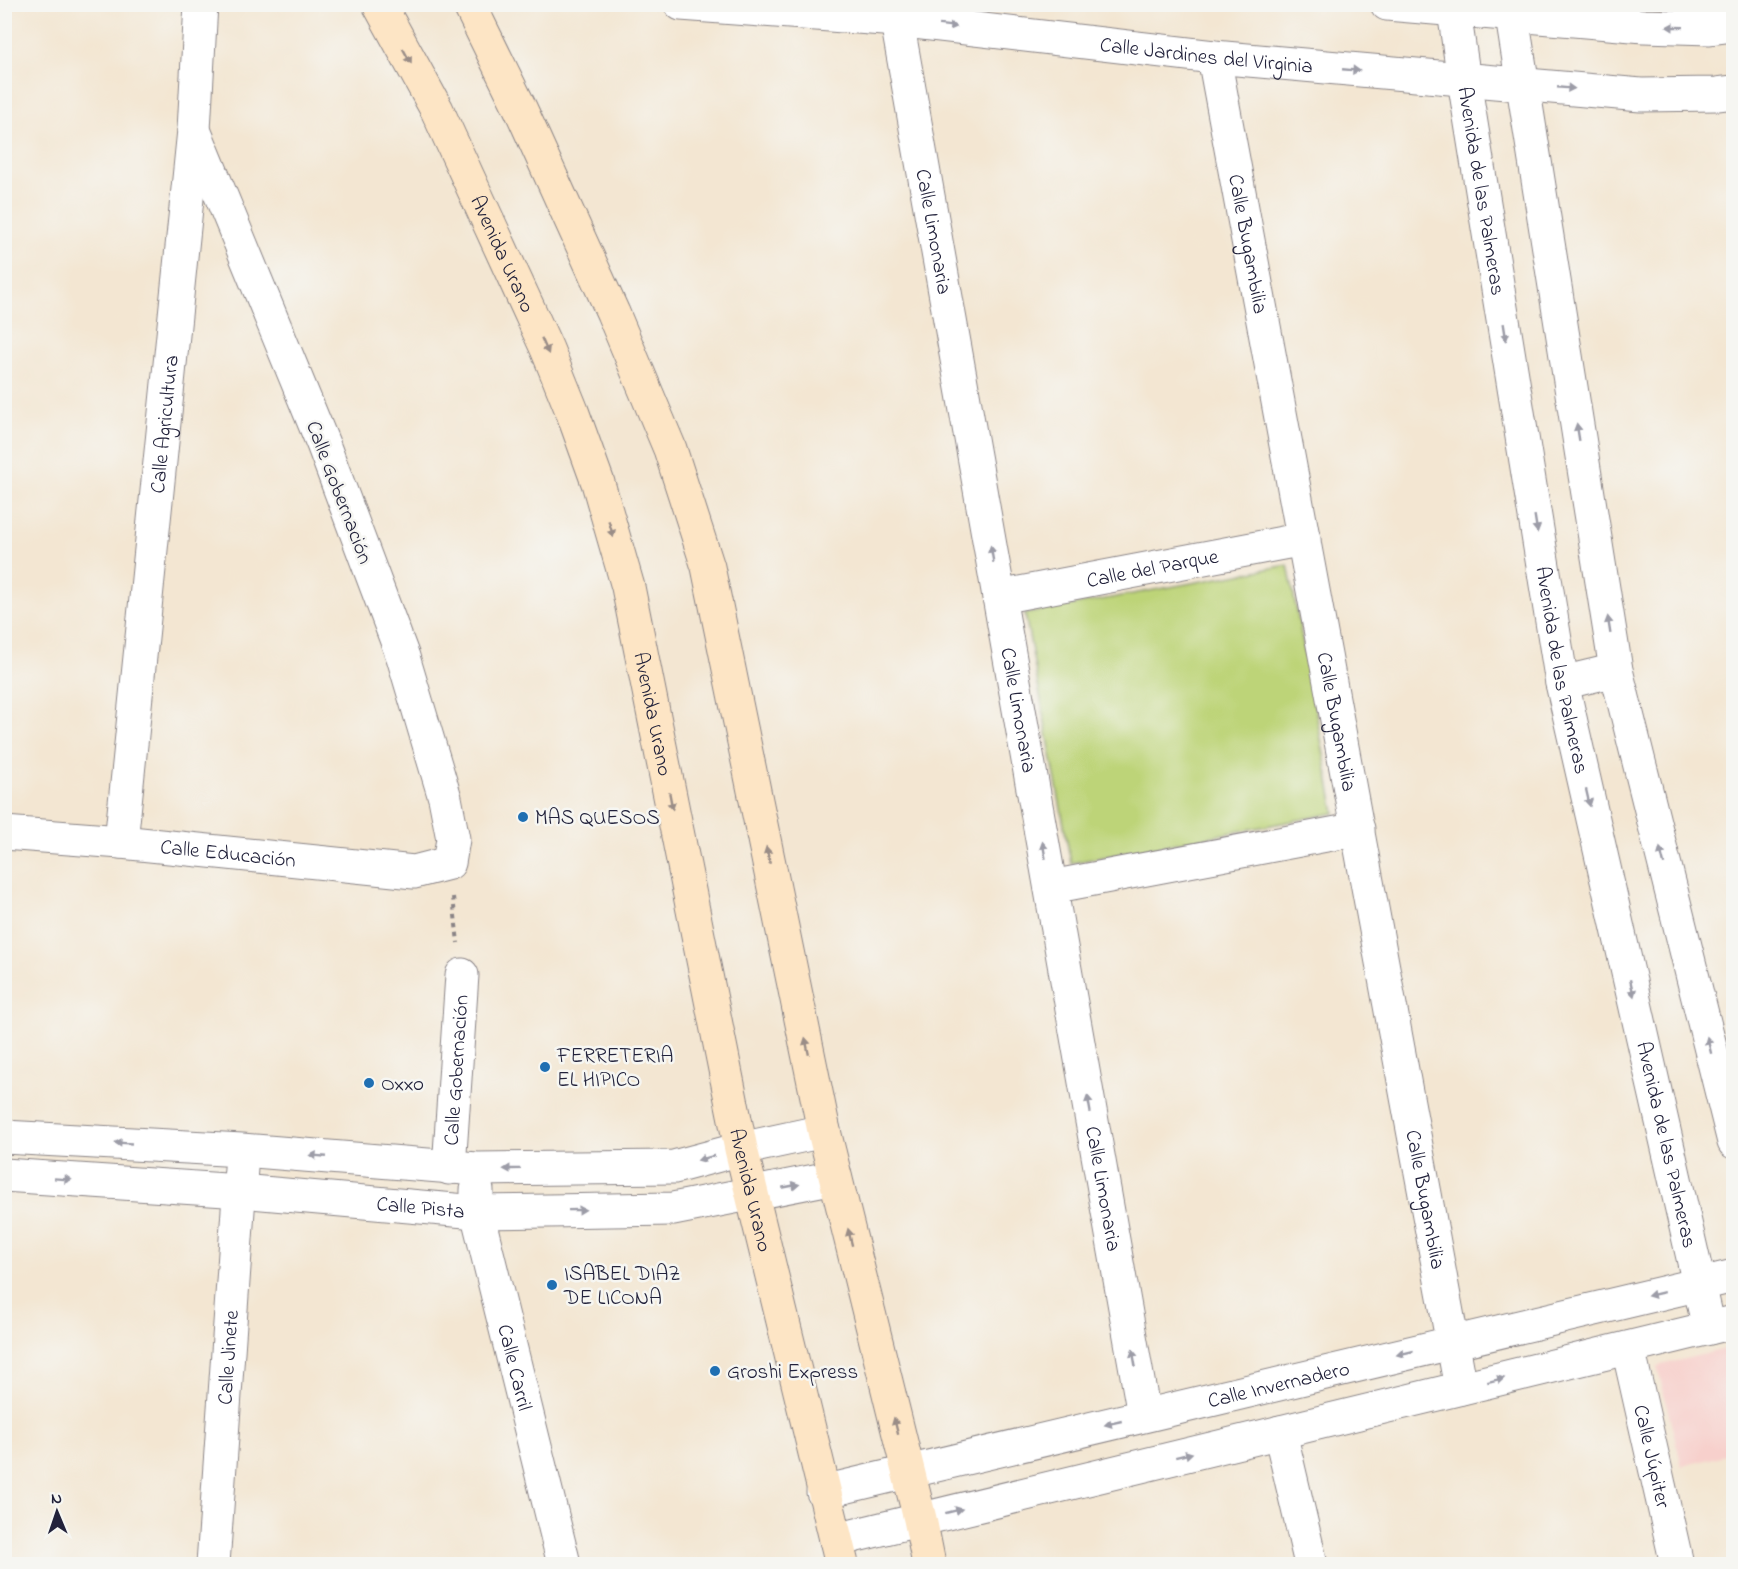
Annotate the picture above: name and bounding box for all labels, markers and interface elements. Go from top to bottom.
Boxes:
one-way arrow [939,21,958,31]
one-way arrow [1666,22,1685,32]
street label: Calle Jardines del Virginia [1098,31,1314,83]
one-way arrow [402,48,412,65]
one-way arrow [1342,65,1361,75]
one-way arrow [1557,83,1576,93]
street label: Avenida de las Palmeras [1448,85,1512,298]
street label: Calle Limonaria [907,167,958,297]
street label: Calle Bugambilia [1219,172,1274,316]
street label: Avenida Urano [461,191,541,318]
one-way arrow [1500,323,1509,342]
one-way arrow [540,337,550,355]
street label: Calle Agricultura [144,354,188,495]
street label: Calle Gobernación [297,417,379,569]
one-way arrow [1574,423,1583,442]
one-way arrow [1532,515,1541,534]
one-way arrow [607,520,616,538]
street label: Calle del Parque [1084,543,1222,597]
one-way arrow [987,544,996,563]
street label: Avenida de las Palmeras [1526,564,1595,777]
one-way arrow [1604,615,1613,634]
street label: Calle Limonaria [991,645,1043,775]
street label: Avenida Urano [624,650,679,779]
street label: Calle Bugambilia [1308,650,1363,794]
one-way arrow [1584,789,1594,808]
one-way arrow [667,792,676,811]
place label: MAS QUESOS [535,804,660,834]
marker: MAS QUESOS [516,810,530,824]
street label: Calle Educación [159,833,297,877]
one-way arrow [1039,840,1048,859]
one-way arrow [762,846,772,865]
one-way arrow [1657,847,1667,865]
one-way arrow [1628,979,1637,998]
street label: Calle Gobernación [438,994,478,1147]
one-way arrow [1704,1036,1714,1054]
one-way arrow [802,1037,811,1056]
street label: Avenida de las Palmeras [1627,1039,1703,1251]
place label: FERRETERIA EL HIPICO [556,1042,674,1096]
marker: FERRETERIA EL HIPICO [538,1060,552,1074]
place label: Oxxo [381,1070,424,1100]
marker: Oxxo [362,1076,376,1090]
one-way arrow [1084,1094,1093,1113]
street label: Calle Limonaria [1076,1124,1128,1254]
street label: Avenida Urano [720,1126,779,1255]
street label: Calle Bugambilia [1396,1128,1452,1272]
one-way arrow [114,1139,133,1148]
one-way arrow [308,1151,327,1161]
one-way arrow [697,1154,715,1164]
one-way arrow [503,1164,522,1174]
one-way arrow [53,1174,72,1183]
one-way arrow [781,1181,800,1190]
street label: Calle Pista [375,1190,466,1228]
one-way arrow [568,1206,587,1215]
one-way arrow [844,1227,854,1246]
place label: ISABEL DIAZ DE LICONA [563,1260,680,1314]
marker: ISABEL DIAZ DE LICONA [545,1278,559,1292]
one-way arrow [1646,1290,1665,1299]
street label: Calle Jinete [211,1309,248,1406]
street label: Calle Carril [488,1322,539,1414]
one-way arrow [1129,1348,1138,1367]
one-way arrow [1396,1349,1414,1359]
street label: Calle Invernadero [1205,1355,1353,1417]
place label: Groshi Express [727,1358,858,1388]
marker: Groshi Express [708,1364,722,1378]
one-way arrow [1487,1374,1505,1384]
street label: Calle Júpiter [1624,1402,1677,1512]
one-way arrow [891,1417,901,1435]
one-way arrow [1104,1418,1122,1428]
one-way arrow [1175,1450,1193,1460]
north arrow [27,1482,87,1542]
text: N [51,1487,63,1511]
one-way arrow [945,1506,963,1516]

